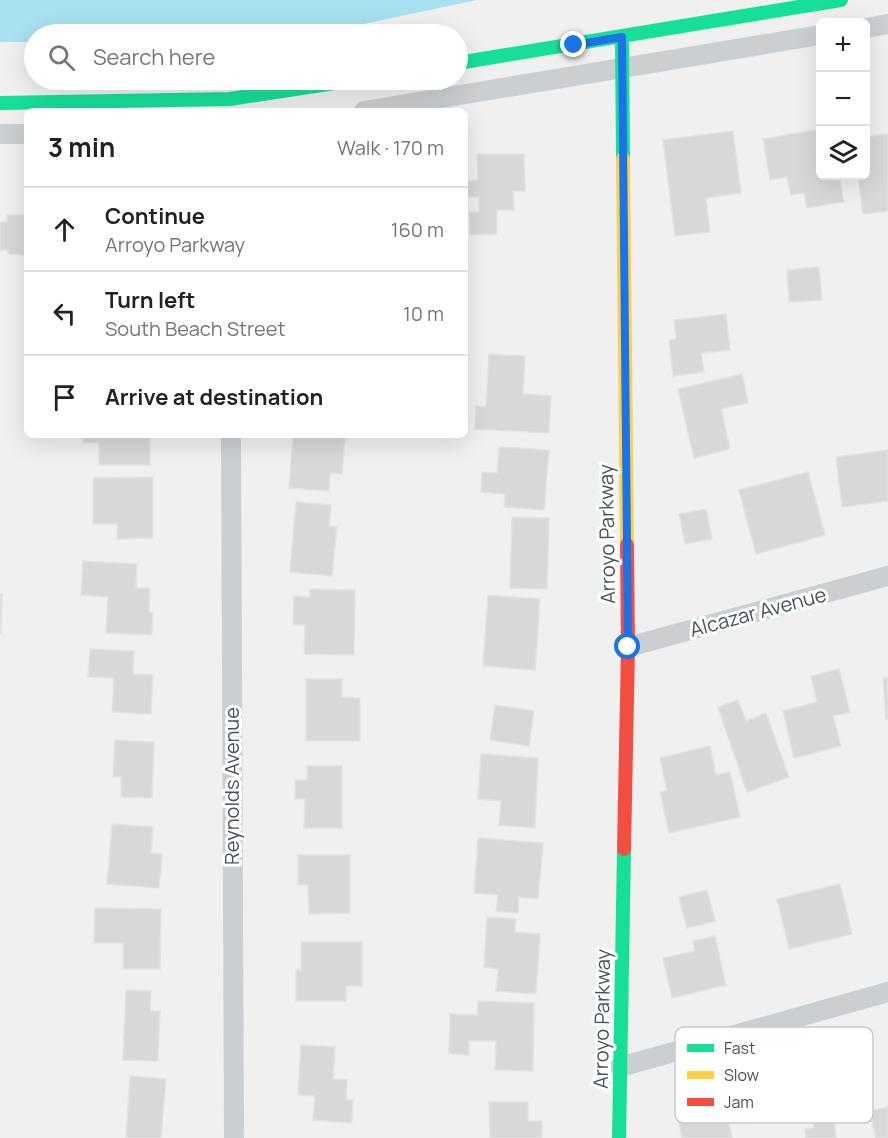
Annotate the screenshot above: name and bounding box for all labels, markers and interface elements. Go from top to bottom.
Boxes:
map controls [816,18,870,180]
button: + [816,18,870,72]
search box [24,24,468,90]
route end [560,31,586,57]
icon: search [45,41,78,74]
text: Search here [93,42,215,72]
button: − [816,72,870,126]
button: layers [816,126,870,180]
text: 3 min [48,129,115,165]
text: Walk · 170 m [337,134,444,161]
text: Continue [105,201,205,231]
icon: ahead [48,213,81,246]
text: 160 m [391,216,444,243]
text: Arroyo Parkway [105,231,245,258]
text: Turn left [105,285,195,315]
icon: left [48,297,81,330]
text: 10 m [403,300,444,327]
text: South Beach Street [105,315,285,342]
icon: arrive [48,381,81,414]
text: Arrive at destination [105,382,323,412]
street label: Arroyo Parkway [592,463,621,604]
street label: Alcazar Avenue [687,580,829,643]
route start [614,633,640,659]
street label: Reynolds Avenue [218,707,245,865]
street label: Arroyo Parkway [587,948,616,1089]
legend [675,1027,873,1123]
text: Fast [724,1037,755,1059]
text: Slow [724,1064,759,1086]
text: Jam [724,1091,754,1113]

